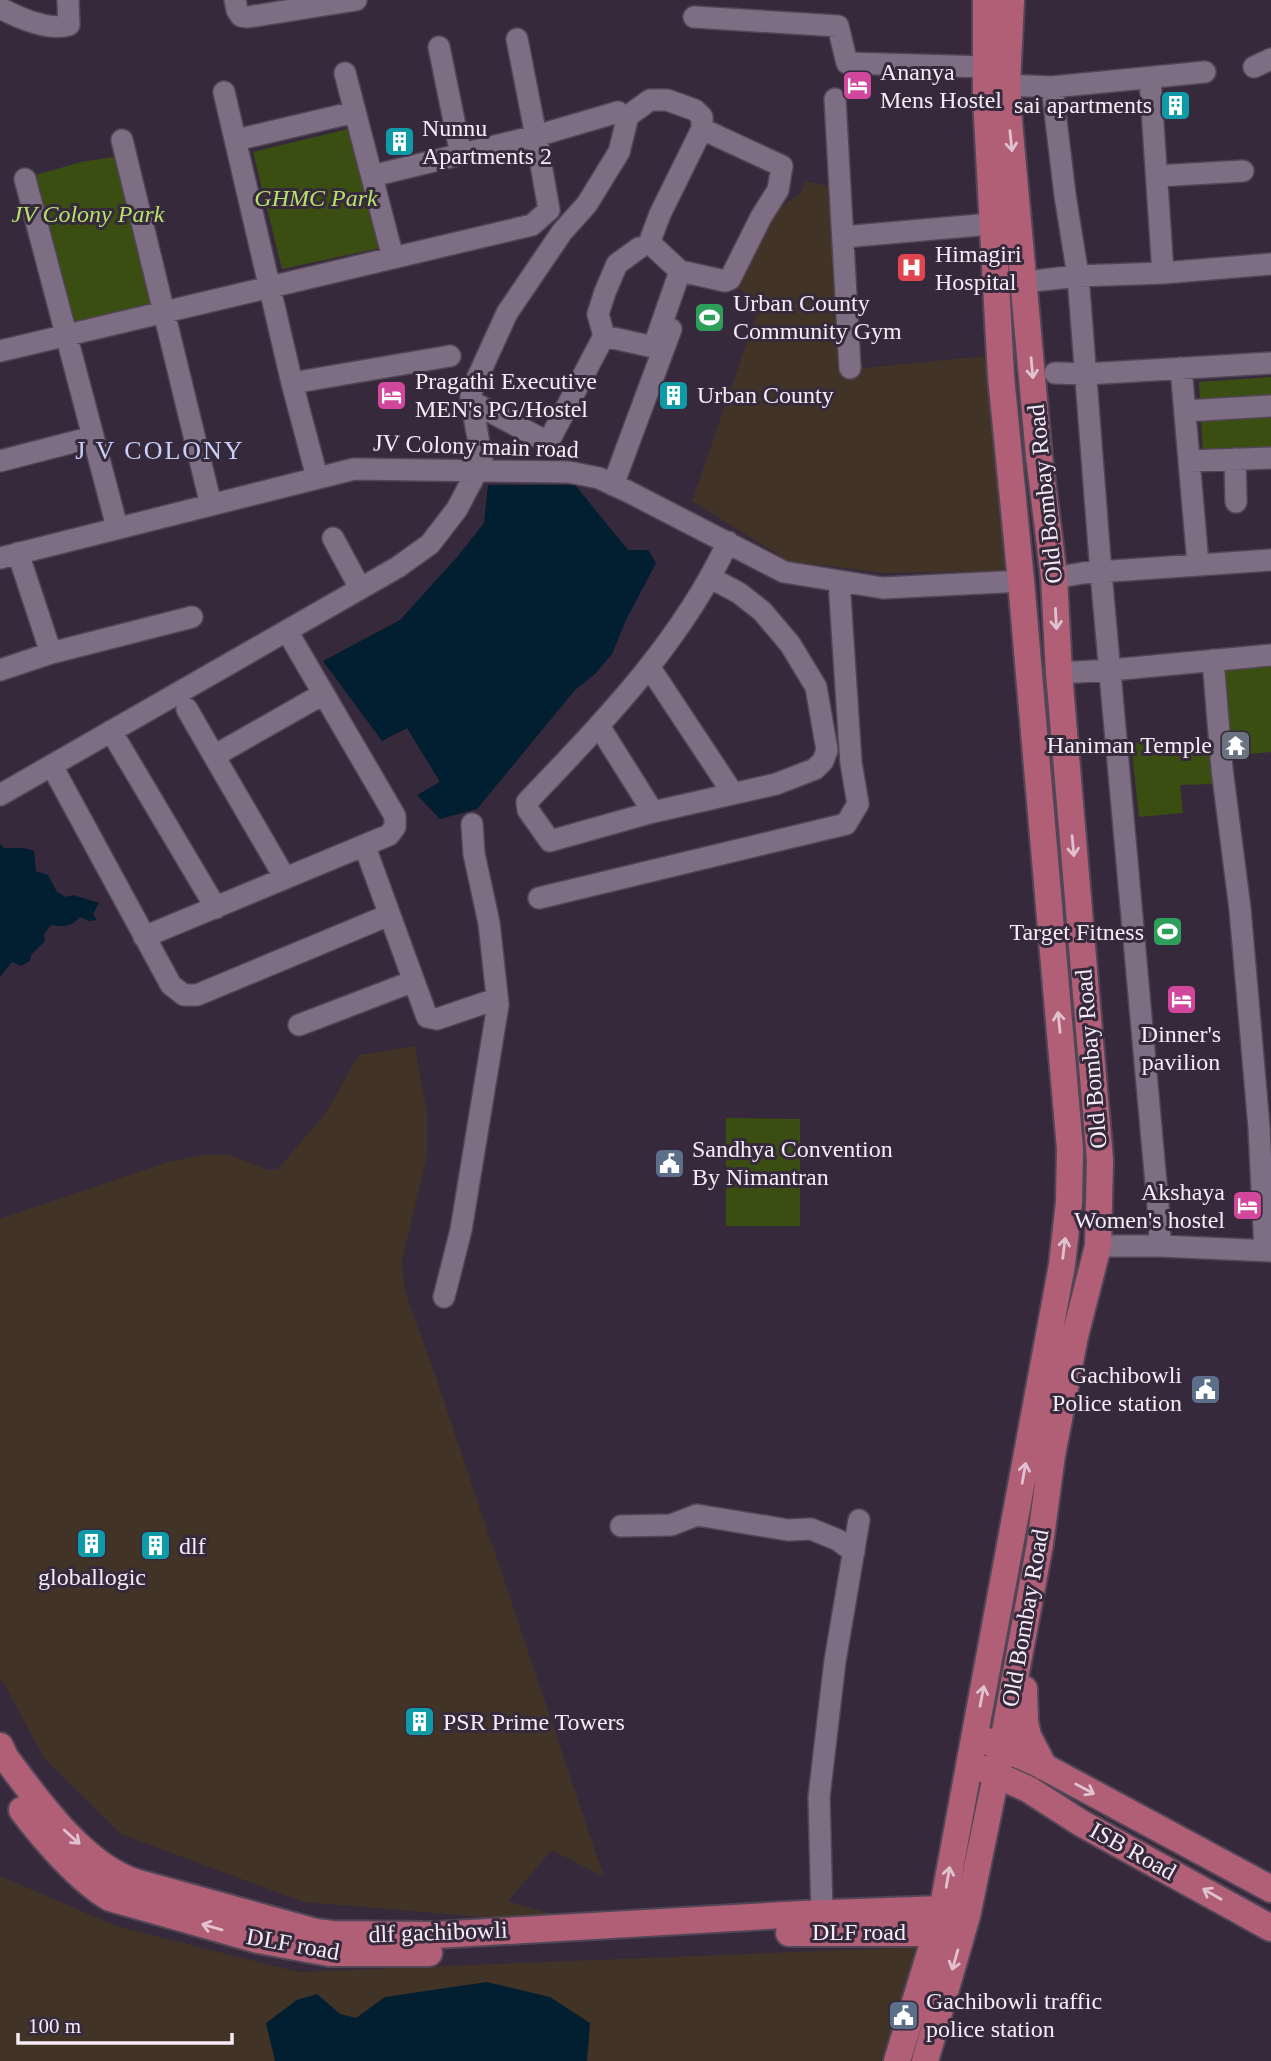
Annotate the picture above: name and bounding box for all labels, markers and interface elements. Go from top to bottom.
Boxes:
place label: Ananya Mens Hostel [880,59,1002,113]
hotel icon: Ananya Mens Hostel [840,69,874,103]
building icon: sai apartments [1158,88,1192,122]
place label: sai apartments [1014,92,1152,118]
place label: Nunnu Apartments 2 [422,115,552,169]
building icon: Nunnu Apartments 2 [382,125,416,159]
one-way arrow [1005,130,1018,152]
park label: GHMC Park [254,185,378,211]
park label: JV Colony Park [12,201,165,227]
place label: Himagiri Hospital [935,241,1022,295]
hospital icon: Himagiri Hospital [895,251,929,285]
place label: Urban County Community Gym [733,290,902,344]
sports icon: Urban County Community Gym [693,300,727,334]
one-way arrow [1026,356,1039,379]
place label: Pragathi Executive MEN's PG/Hostel [415,368,597,422]
hotel icon: Pragathi Executive MEN's PG/Hostel [375,378,409,412]
building icon: Urban County [657,378,691,412]
place label: Urban County [697,382,834,408]
street label: Old Bombay Road [1023,403,1067,585]
street label: JV Colony main road [373,429,579,463]
district label: J V COLONY [75,436,245,465]
one-way arrow [1050,607,1063,630]
temple icon: Haniman Temple [1218,728,1252,762]
place label: Haniman Temple [1047,732,1212,758]
one-way arrow [1067,834,1080,856]
sports icon: Target Fitness [1150,915,1184,949]
place label: Target Fitness [1009,919,1144,945]
street label: Old Bombay Road [1070,968,1112,1150]
hotel icon: Dinner's pavilion [1164,983,1198,1017]
one-way arrow [1052,1011,1065,1034]
place label: Dinner's pavilion [1141,1021,1221,1075]
place label: Sandhya Convention By Nimantran [692,1136,893,1190]
public building icon: Sandhya Convention By Nimantran [652,1146,686,1180]
place label: Akshaya Women's hostel [1074,1179,1225,1233]
hotel icon: Akshaya Women's hostel [1231,1189,1265,1223]
one-way arrow [1057,1238,1070,1260]
place label: Gachibowli Police station [1052,1362,1182,1416]
public building icon: Gachibowli Police station [1188,1372,1222,1406]
one-way arrow [1018,1462,1032,1484]
building icon: globallogic [75,1526,109,1560]
street label: Old Bombay Road [997,1527,1053,1709]
building icon: dlf [139,1529,173,1563]
place label: dlf [179,1533,206,1559]
place label: globallogic [38,1564,146,1590]
one-way arrow [976,1685,990,1708]
building icon: PSR Prime Towers [403,1705,437,1739]
place label: PSR Prime Towers [443,1709,625,1735]
one-way arrow [1074,1782,1095,1796]
street label: ISB Road [1086,1817,1180,1885]
one-way arrow [63,1829,80,1846]
one-way arrow [942,1866,955,1889]
one-way arrow [1202,1887,1223,1900]
street label: dlf gachibowli [368,1917,508,1947]
street label: DLF road [812,1919,906,1945]
one-way arrow [201,1920,224,1933]
street label: DLF road [244,1923,342,1965]
one-way arrow [948,1949,961,1971]
place label: Gachibowli traffic police station [926,1988,1102,2042]
public building icon: Gachibowli traffic police station [886,1998,920,2032]
scale bar [18,2002,231,2046]
text: 100 m [28,2014,81,2038]

